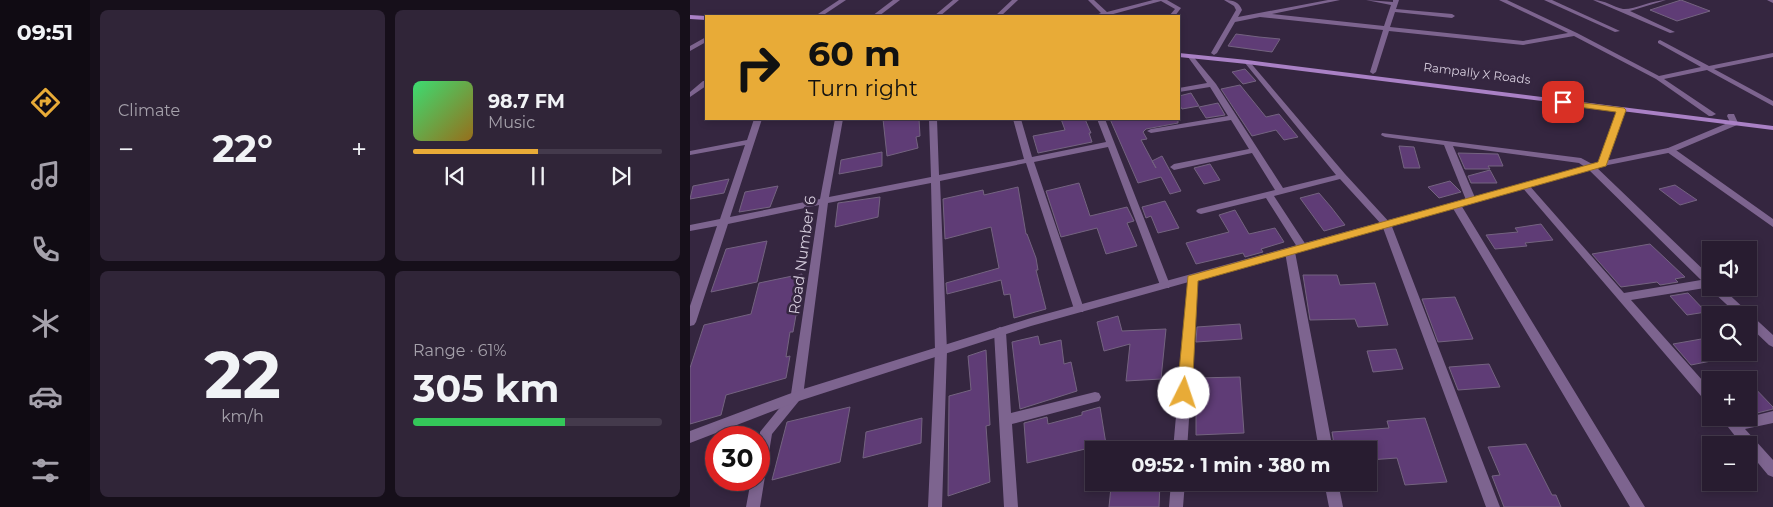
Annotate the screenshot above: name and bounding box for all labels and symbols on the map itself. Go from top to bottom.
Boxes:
street label: Rampally X Roads [1423,59,1532,87]
pin [1542,81,1584,123]
street label: Road Number 6 [784,194,820,316]
position arrow [1157,366,1209,418]
speed limit sign: 30 [705,426,770,491]

